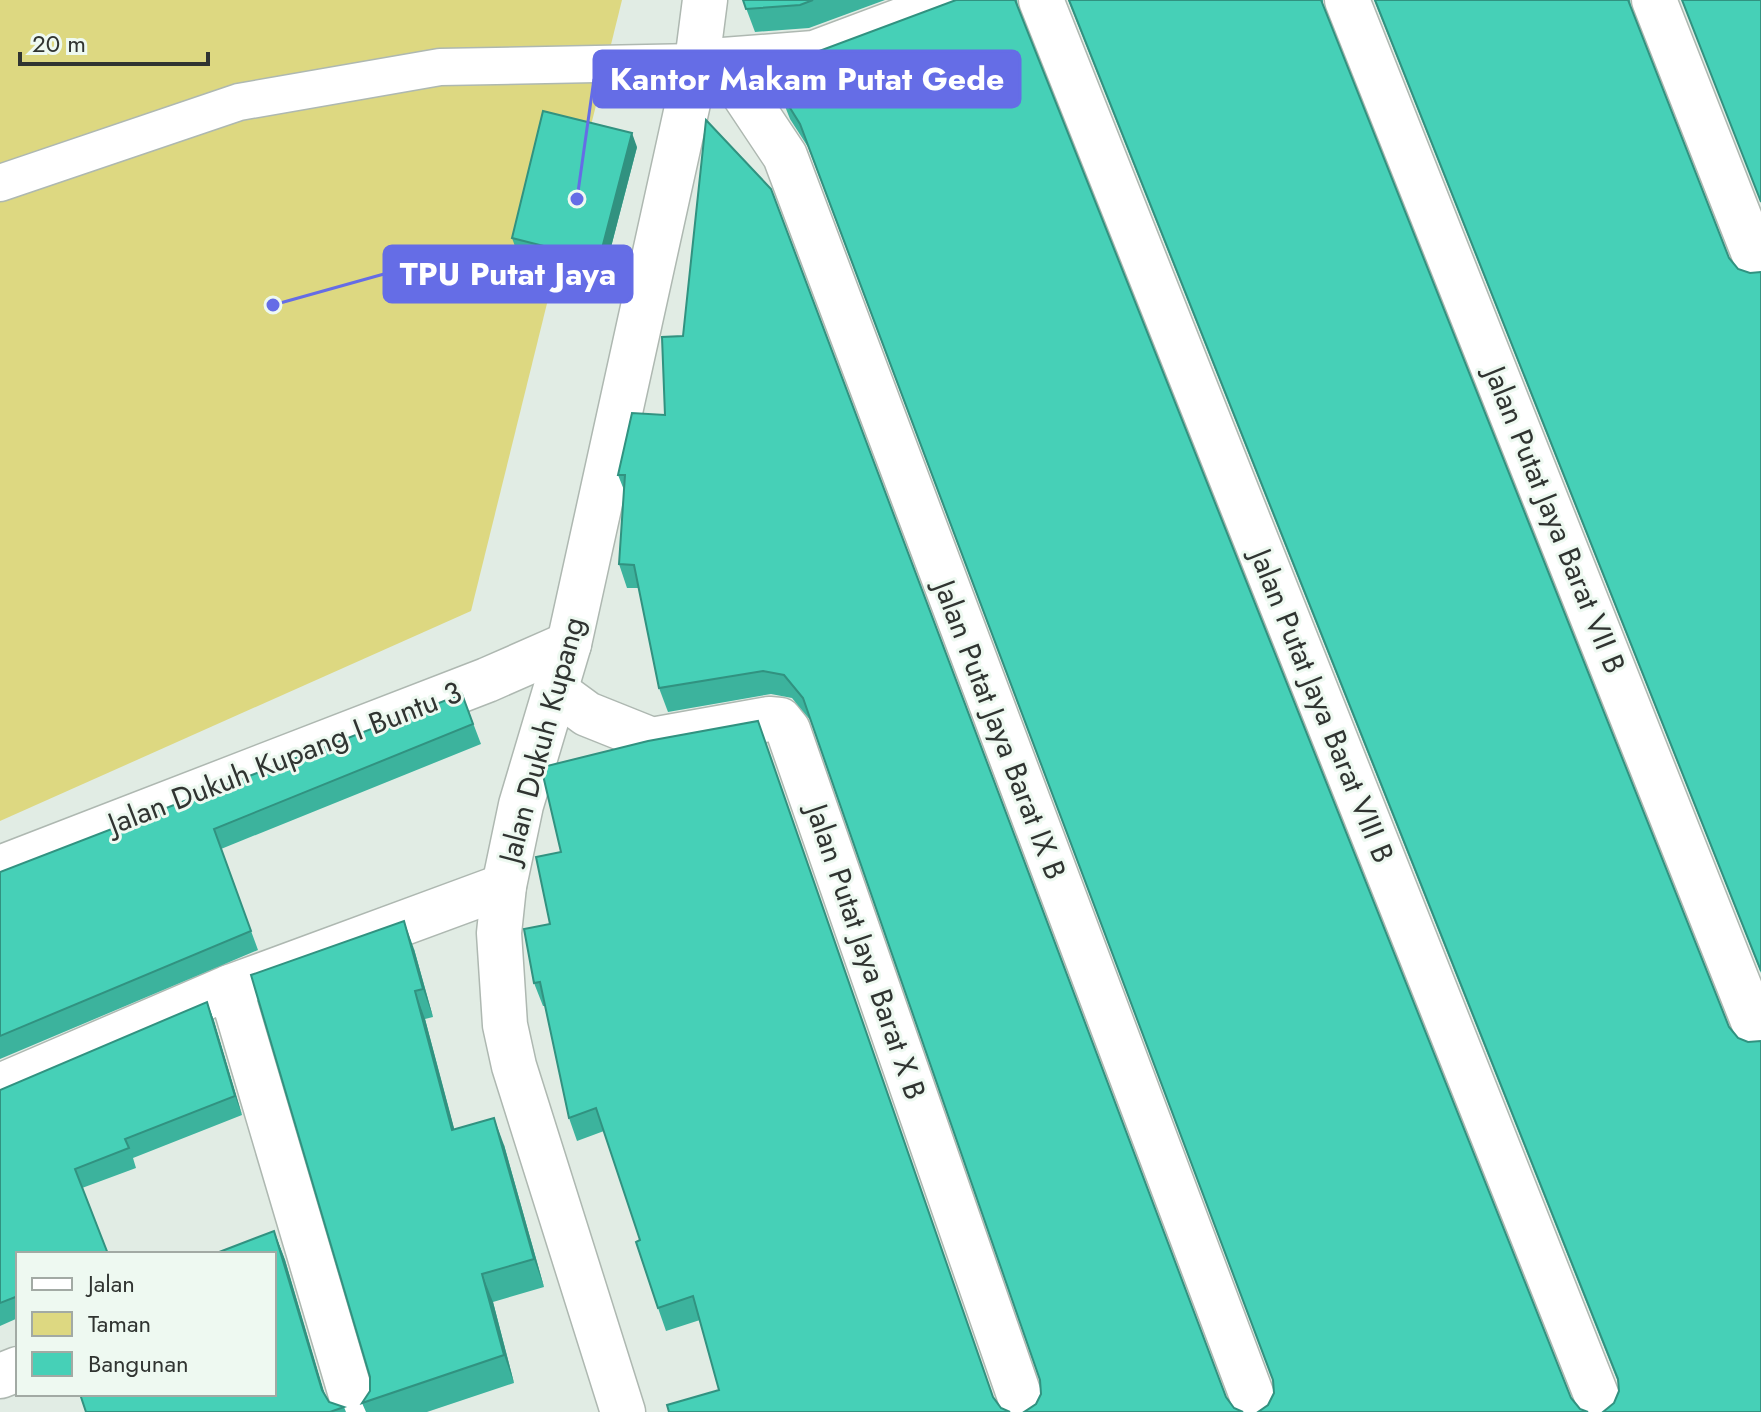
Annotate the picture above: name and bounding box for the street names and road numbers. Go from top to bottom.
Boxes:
street label: Jalan Putat Jaya Barat VII B [1473,356,1637,680]
street label: Jalan Putat Jaya Barat VIII B [1238,539,1405,869]
street label: Jalan Putat Jaya Barat IX B [922,570,1077,886]
street label: Jalan Dukuh Kupang [487,612,595,872]
street label: Jalan Dukuh Kupang I Buntu 3 [98,670,468,846]
street label: Jalan Putat Jaya Barat X B [794,795,937,1105]

